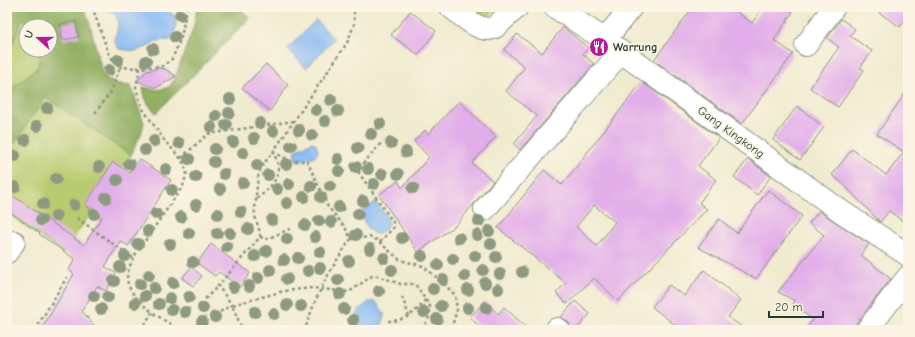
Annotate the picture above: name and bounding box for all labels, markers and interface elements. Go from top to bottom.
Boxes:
north arrow [18,18,58,58]
text: U [22,29,37,40]
restaurant icon: Warrung [588,36,610,58]
place label: Warrung [613,40,658,54]
street label: Gang Kingkong [695,103,767,161]
scale bar [769,293,823,319]
text: 20 m [775,300,803,314]

